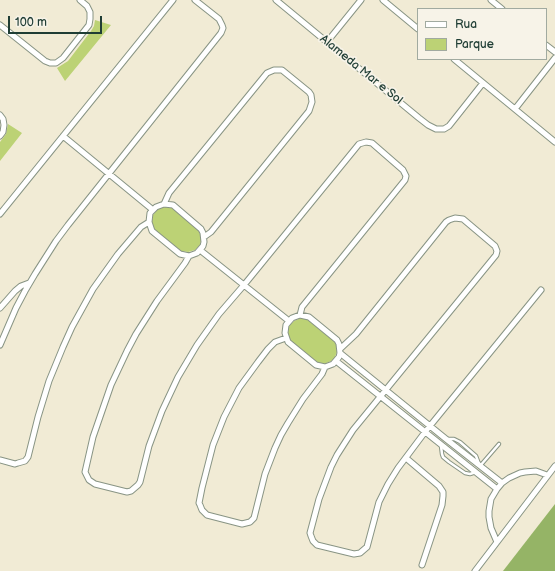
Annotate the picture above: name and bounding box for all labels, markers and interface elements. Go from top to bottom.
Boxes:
scale bar [10,8,104,34]
legend [417,8,547,60]
text: 100 m [15,15,47,30]
text: Rua [455,17,477,32]
street label: Alameda Mar e Sol [317,32,405,108]
text: Parque [455,37,494,52]

